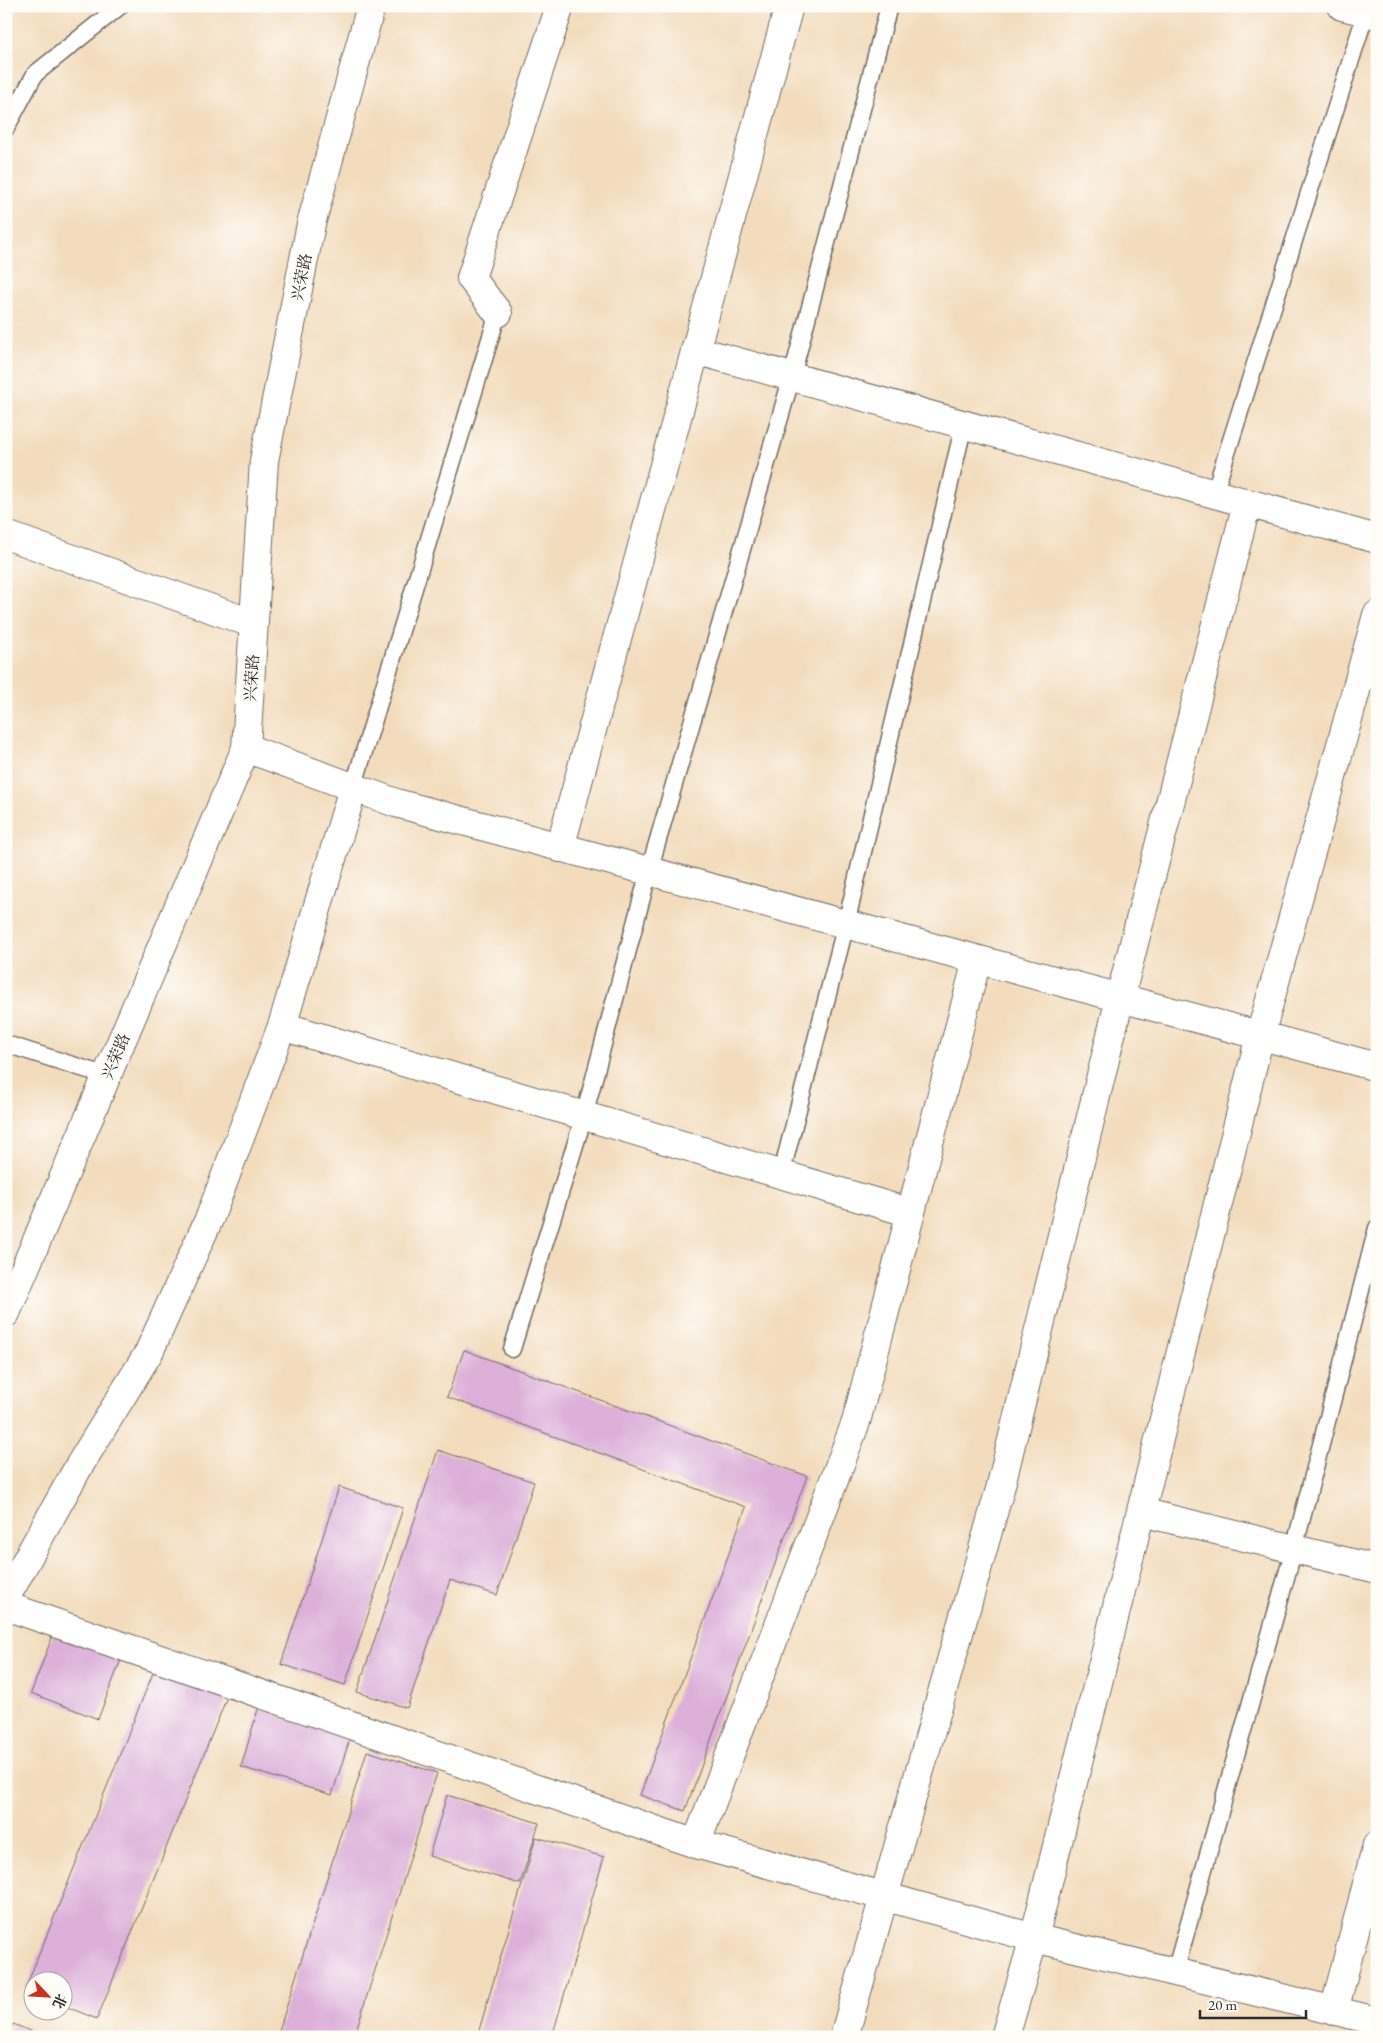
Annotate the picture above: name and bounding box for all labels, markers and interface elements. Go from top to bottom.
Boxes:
street label: 兴荣路 [287,252,316,303]
street label: 兴荣路 [239,653,264,703]
street label: 兴荣路 [96,1030,135,1082]
north arrow [22,1970,72,2020]
scale bar [1200,1988,1307,2020]
text: 北 [49,1991,71,2012]
text: 20 m [1208,1995,1237,2014]

